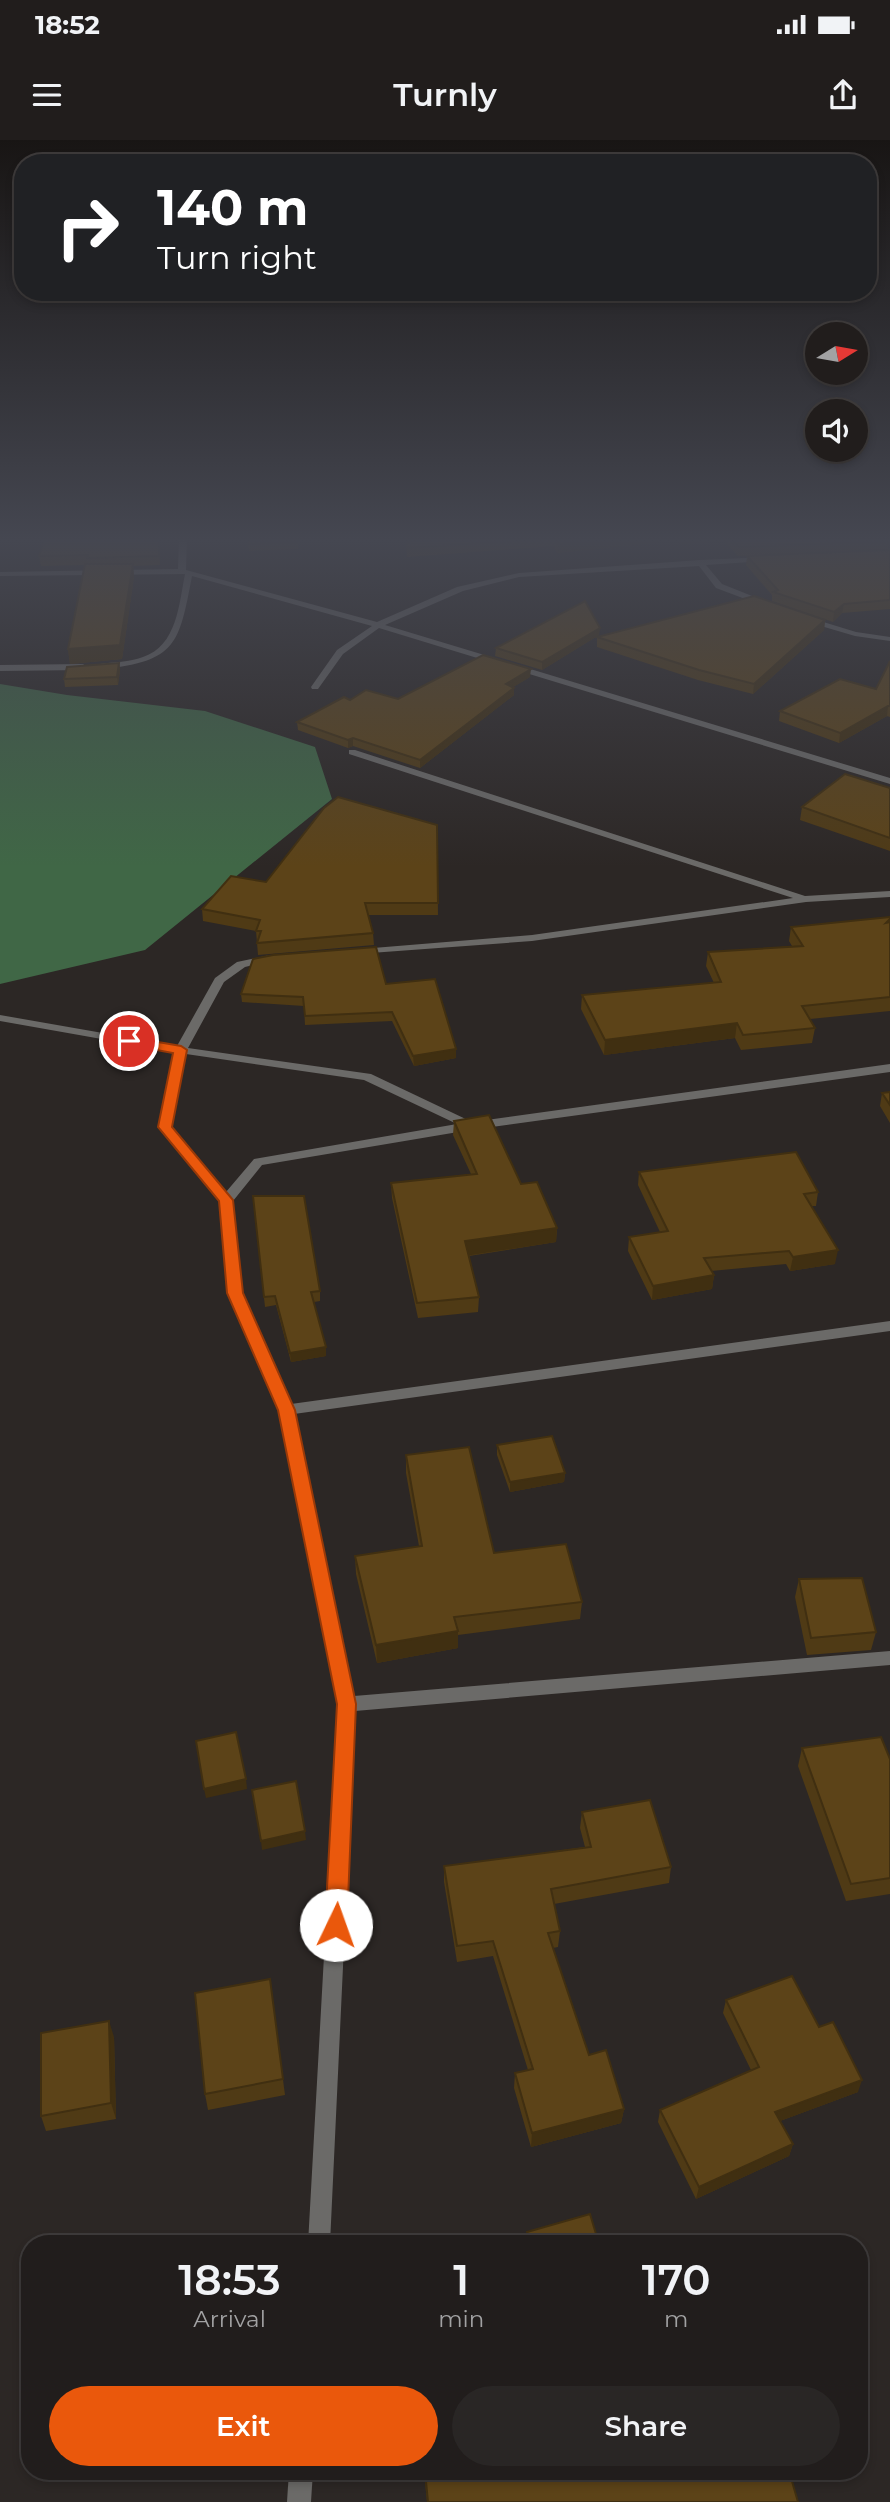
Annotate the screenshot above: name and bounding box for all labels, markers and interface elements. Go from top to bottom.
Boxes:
text: 18:52 [35,9,100,41]
text: Turnly [393,75,497,114]
icon: menu [28,76,66,114]
icon: share [824,76,862,114]
text: 140 m [157,178,309,237]
icon: right [42,182,133,273]
text: Turn right [157,238,317,277]
north arrow [805,322,868,385]
map controls [805,322,868,462]
button: sound [805,399,868,462]
pin [99,1011,159,1071]
icon: arrive [110,1022,148,1060]
position arrow [299,1888,373,1962]
text: 18:53 [178,2254,281,2306]
text: 1 [453,2254,469,2306]
text: 170 [642,2254,711,2306]
text: Arrival [193,2305,266,2333]
text: min [438,2305,484,2333]
text: m [664,2305,688,2333]
button: Exit [49,2386,438,2466]
button: Share [452,2386,840,2466]

